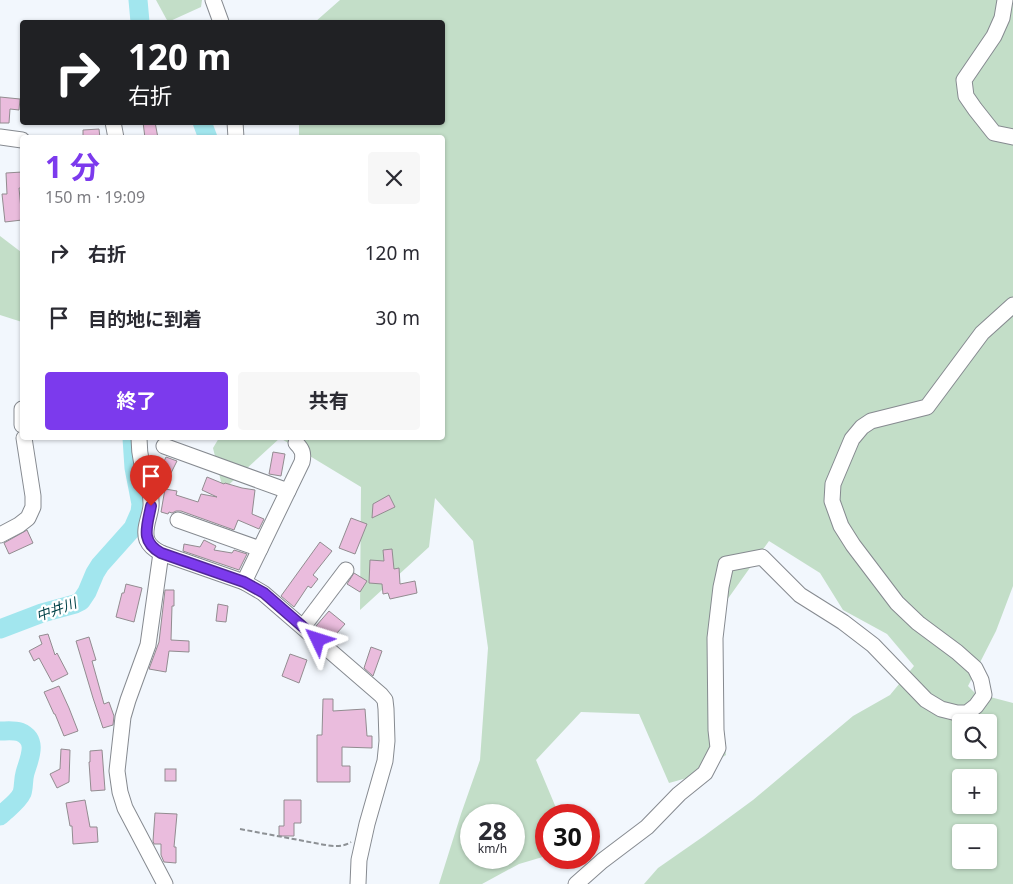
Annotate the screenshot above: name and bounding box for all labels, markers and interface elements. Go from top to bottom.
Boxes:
text: 120 m [128,33,231,80]
icon: right [45,40,110,105]
text: 右折 [128,80,172,110]
text: 1 分 [45,146,100,187]
button: close [368,152,420,204]
text: 150 m · 19:09 [45,186,145,208]
icon: right [45,239,73,267]
text: 120 m [365,240,420,266]
text: 右折 [88,241,126,267]
icon: arrive [45,304,73,332]
text: 30 m [376,305,420,331]
text: 目的地に到着 [88,306,202,332]
button: 終了 [45,372,228,430]
button: 共有 [238,372,420,430]
pin [130,455,172,506]
icon: arrive [137,462,165,490]
water label: 中井川 [33,592,81,625]
position arrow [291,613,343,665]
map controls [952,714,997,869]
button: search [952,714,997,759]
button: + [952,769,997,814]
speed limit sign: 30 [535,804,600,869]
text: 28 [478,813,507,847]
button: − [952,824,997,869]
text: km/h [478,840,507,857]

